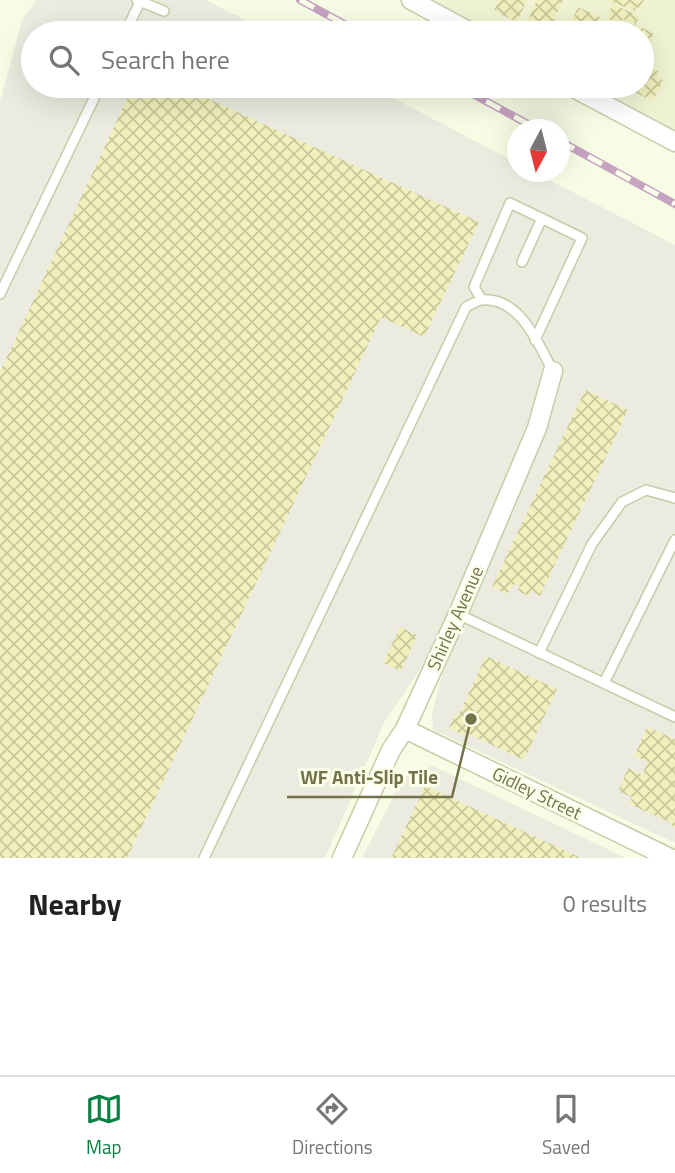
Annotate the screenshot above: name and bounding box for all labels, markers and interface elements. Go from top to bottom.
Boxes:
search box [21,21,654,98]
text: Search here [101,40,230,79]
icon: search [45,41,83,79]
north arrow [507,119,570,182]
street label: Shirley Avenue [420,562,490,674]
callout: WF Anti-Slip Tile [287,757,452,797]
street label: Gidley Street [488,760,587,827]
text: WF Anti-Slip Tile [300,762,438,791]
text: Nearby [28,881,121,927]
text: 0 results [563,886,647,921]
tab: Map [85,1090,123,1161]
tab: Directions [292,1090,373,1161]
tab: Saved [542,1090,590,1161]

